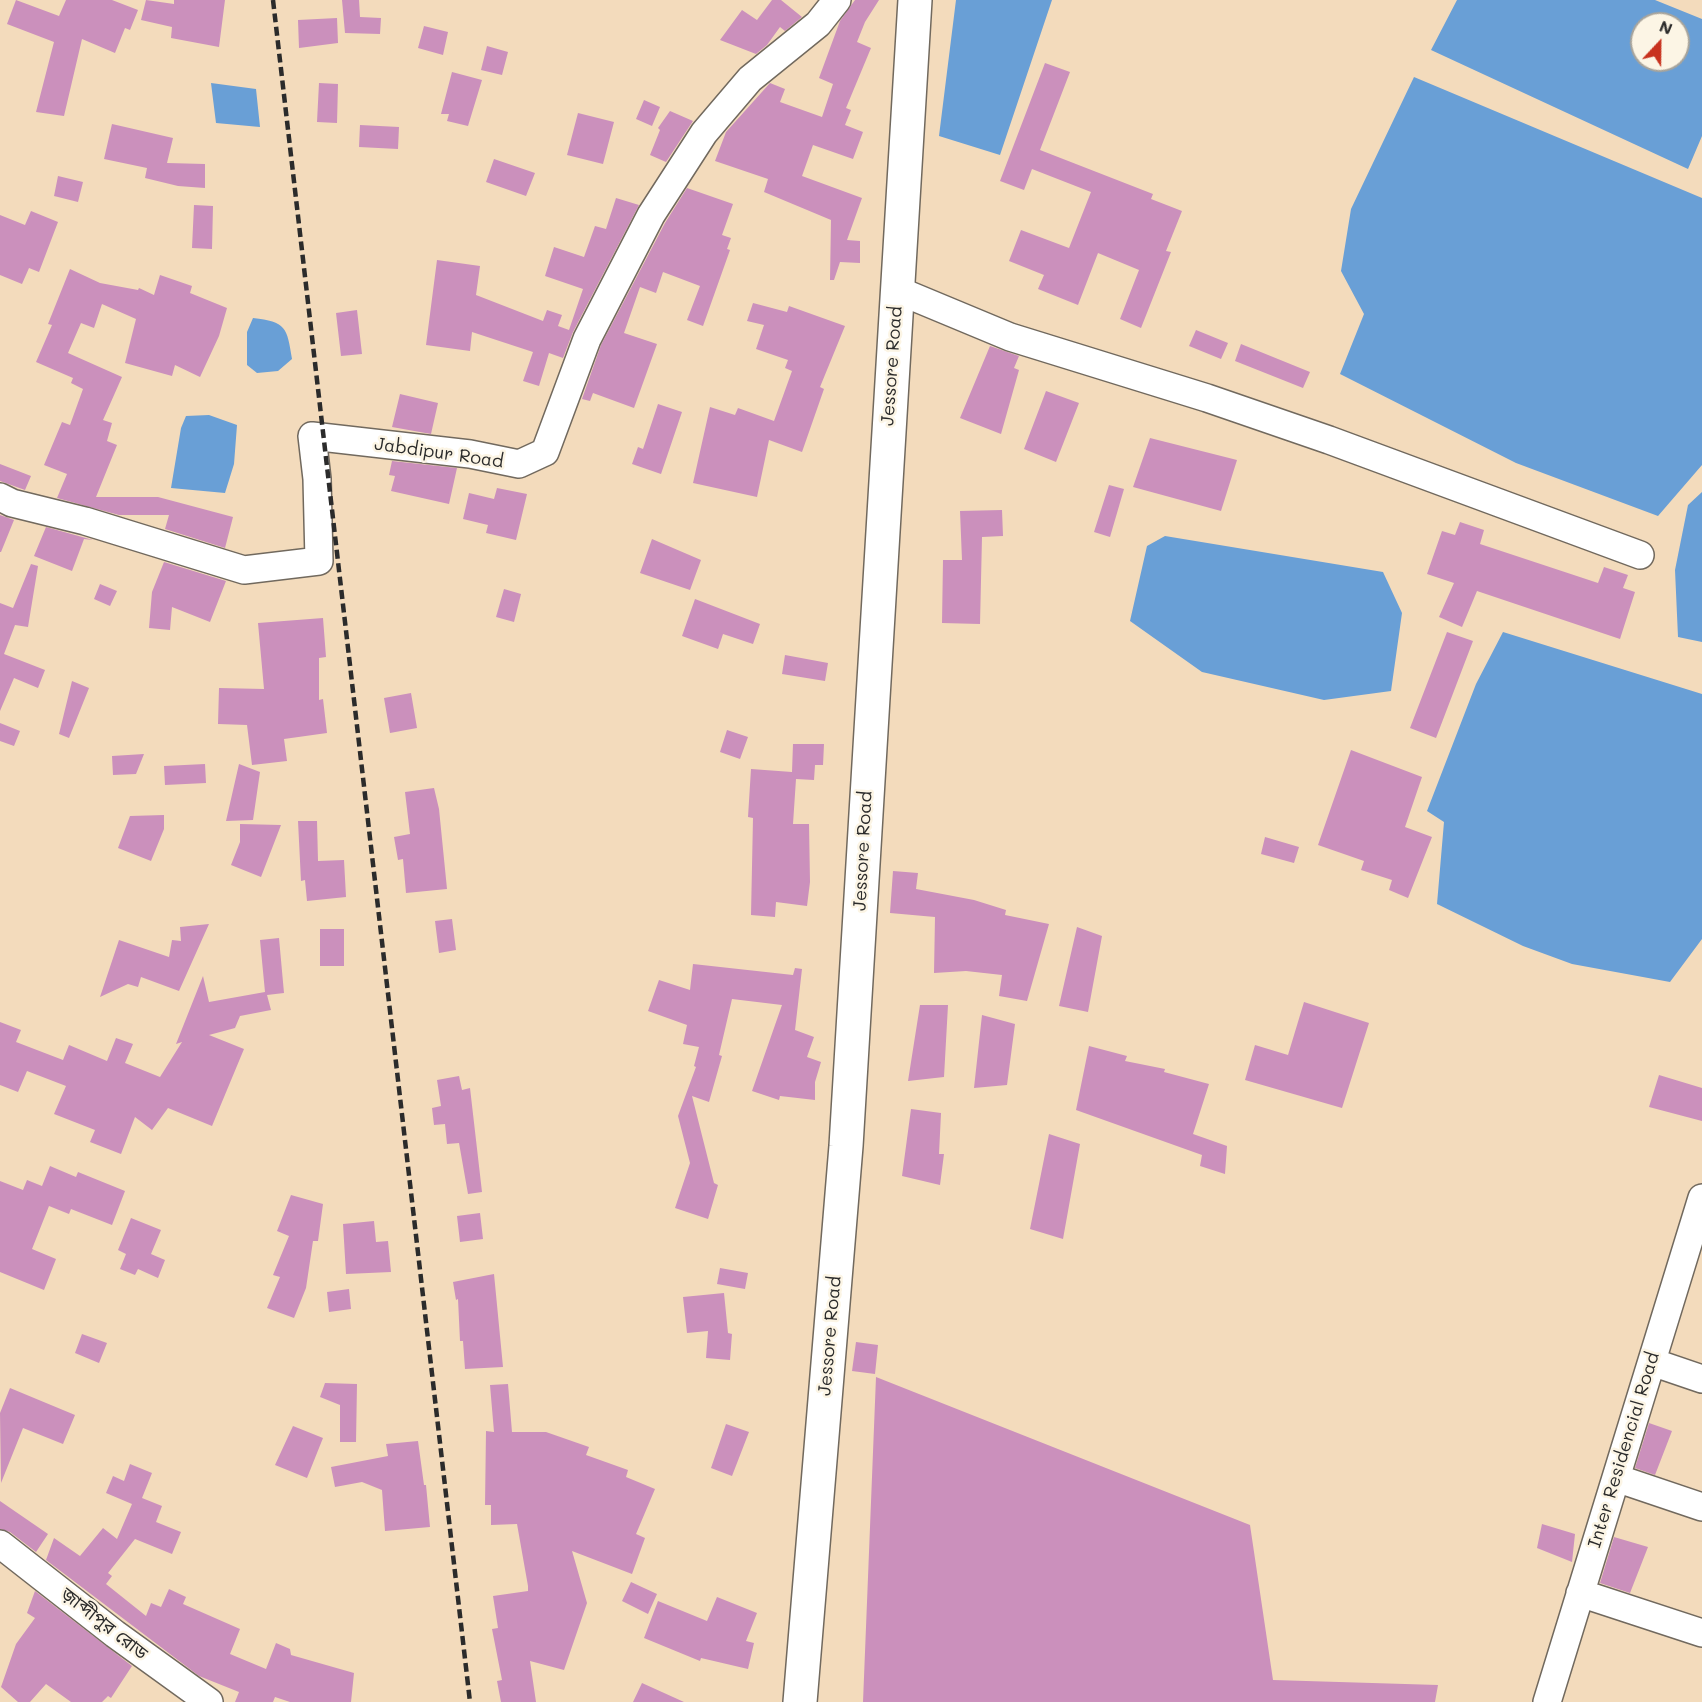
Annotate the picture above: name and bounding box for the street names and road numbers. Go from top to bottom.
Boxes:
street label: Jessore Road [877,305,907,427]
street label: Jabdipur Road [373,433,505,473]
street label: Jessore Road [849,791,877,911]
street label: Jessore Road [814,1275,846,1397]
street label: Inter Residencial Road [1584,1349,1664,1551]
street label: জ়াব্দীপুর রোড [56,1583,152,1665]

